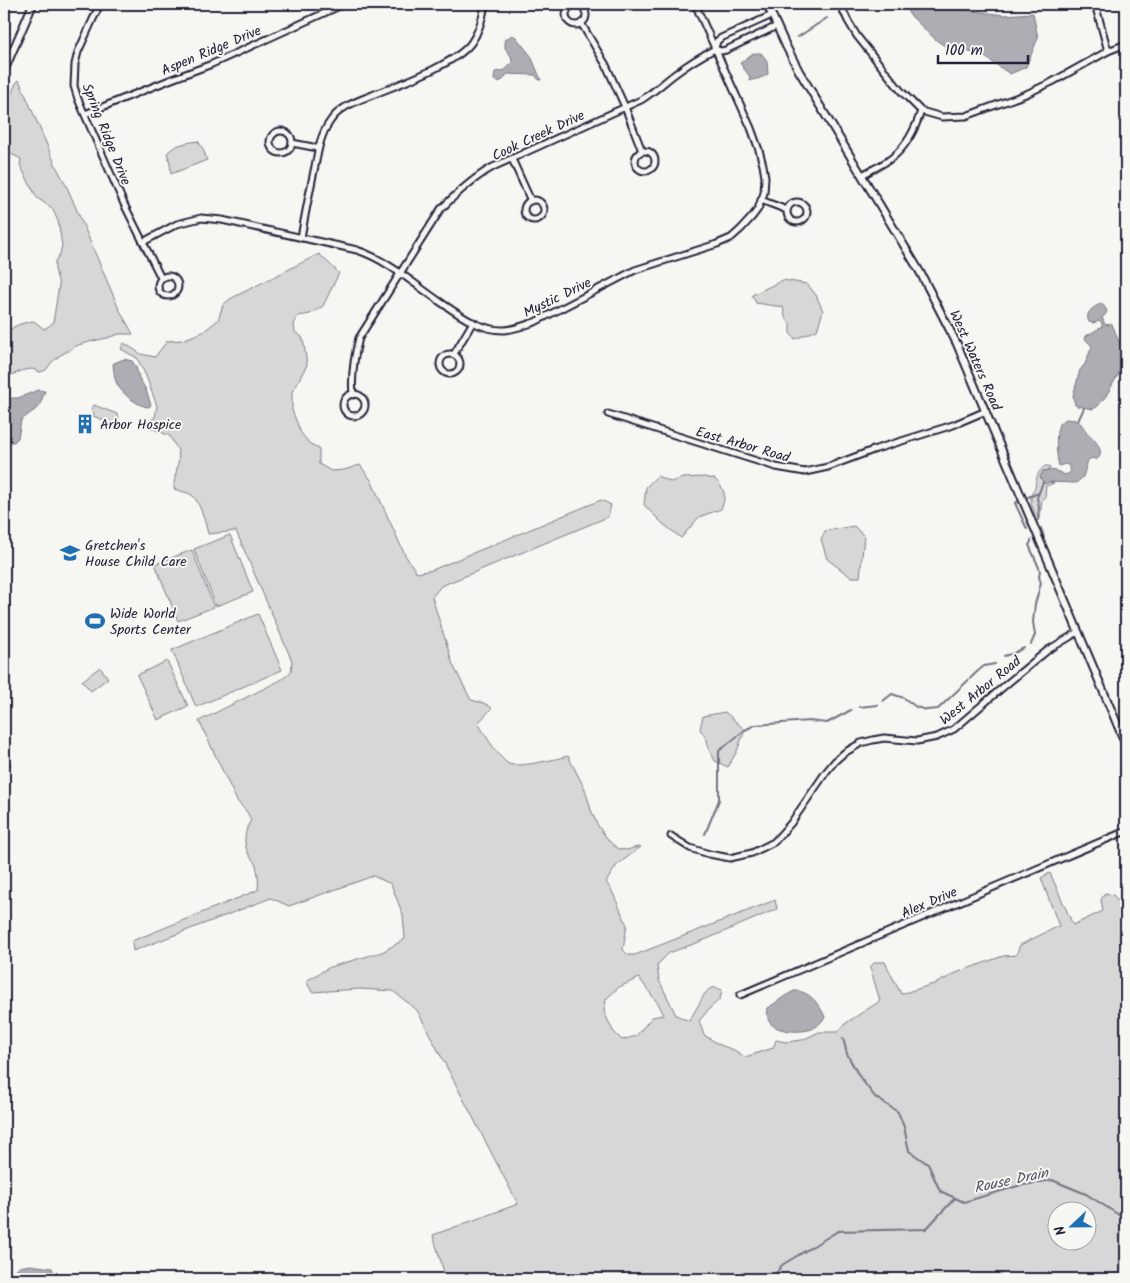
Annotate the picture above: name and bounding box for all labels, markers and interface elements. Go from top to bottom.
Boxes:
street label: Aspen Ridge Drive [158,20,265,82]
scale bar [938,32,1028,64]
text: 100 m [945,39,983,63]
street label: Spring Ridge Drive [76,80,137,189]
street label: Cook Creek Drive [488,104,589,167]
street label: Mystic Drive [520,272,596,324]
street label: West Waters Road [943,307,1007,415]
building icon: Arbor Hospice [74,413,96,435]
place label: Arbor Hospice [100,414,182,436]
street label: East Arbor Road [693,421,793,469]
place label: Gretchen's House Child Care [85,535,187,573]
school or university icon: Gretchen's House Child Care [59,542,81,564]
place label: Wide World Sports Center [110,603,192,641]
sports icon: Wide World Sports Center [84,610,106,632]
street label: West Arbor Road [935,650,1027,731]
street label: Alex Drive [898,881,962,925]
water label: Rouse Drain [972,1161,1051,1201]
north arrow [1048,1200,1098,1250]
text: N [1049,1222,1073,1239]

